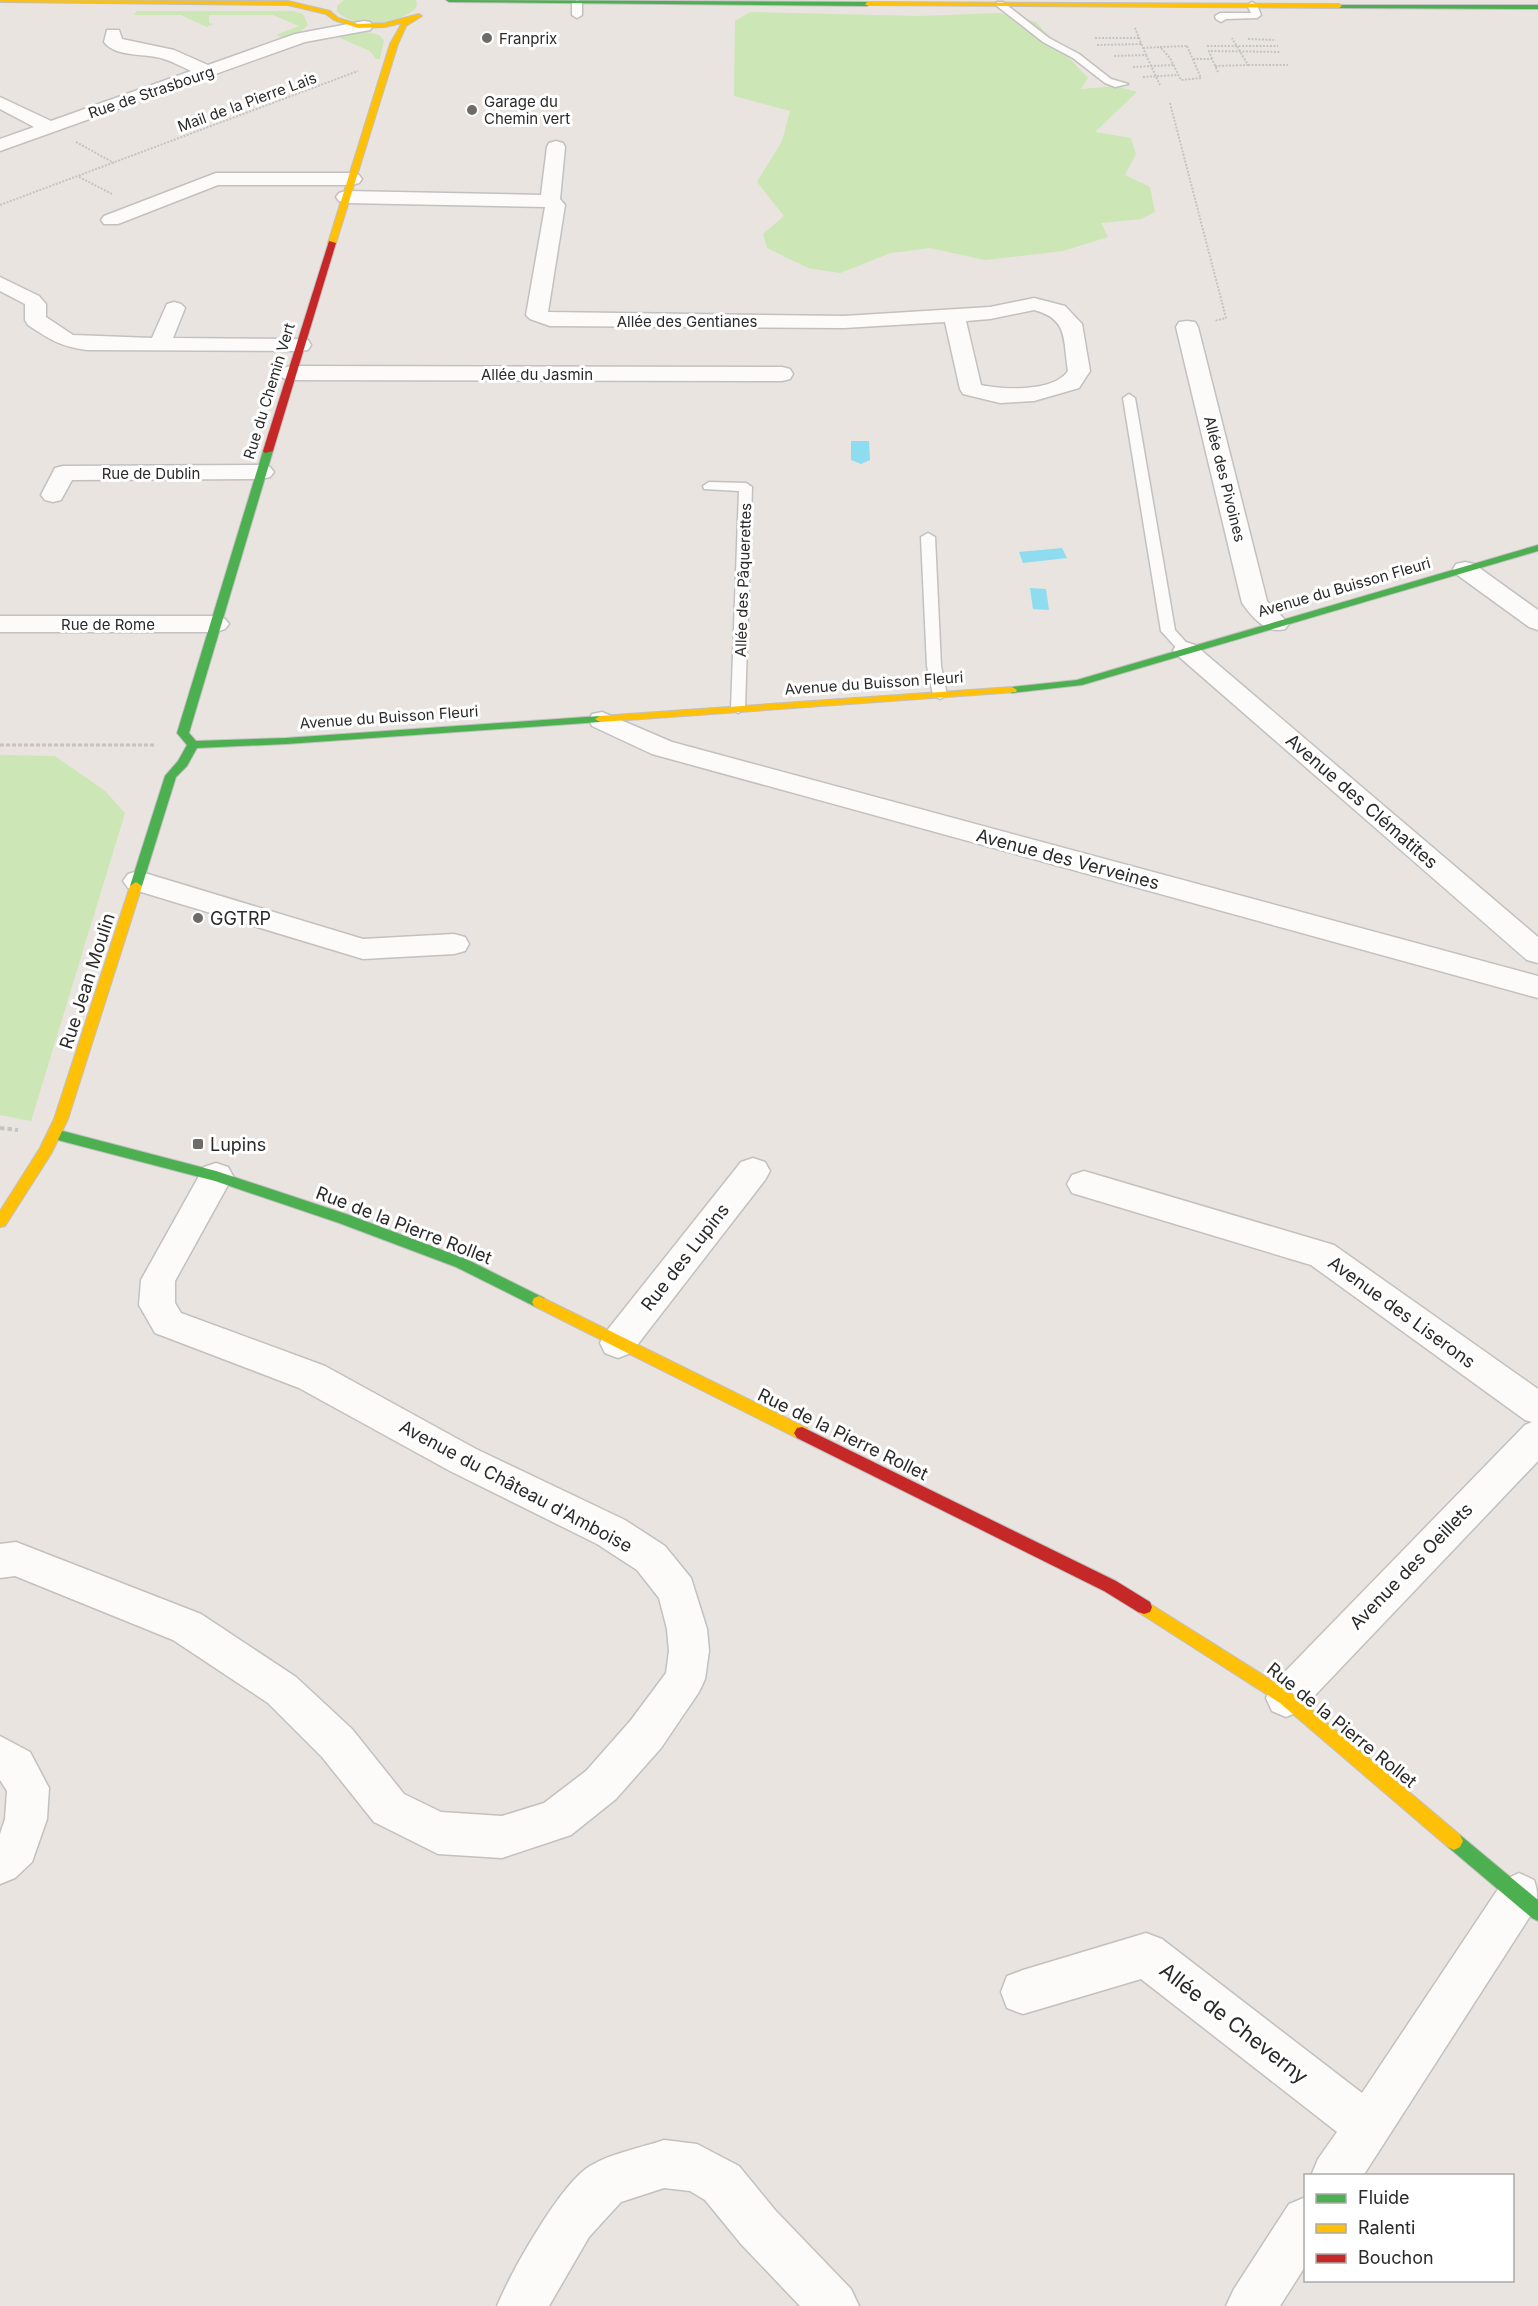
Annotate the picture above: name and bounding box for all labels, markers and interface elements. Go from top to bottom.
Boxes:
place label: Franprix [499,29,557,48]
marker: Franprix [480,31,494,45]
street label: Rue de Strasbourg [86,62,216,122]
street label: Mail de la Pierre Lais [175,68,319,136]
place label: Garage du Chemin vert [484,92,570,128]
marker: Garage du Chemin vert [465,103,479,117]
street label: Allée des Gentianes [617,312,757,331]
street label: Rue du Chemin Vert [239,321,299,461]
street label: Allée du Jasmin [481,365,593,384]
street label: Allée des Pivoines [1200,414,1250,544]
street label: Rue de Dublin [102,464,200,483]
street label: Allée des Pâquerettes [731,502,755,657]
street label: Avenue du Buisson Fleuri [1255,553,1433,621]
street label: Rue de Rome [61,615,155,634]
street label: Avenue du Buisson Fleuri [784,667,964,699]
street label: Avenue du Buisson Fleuri [299,701,479,733]
street label: Avenue des Clématites [1282,729,1442,873]
street label: Avenue des Verveines [974,824,1162,894]
place label: GGTRP [210,908,271,929]
street label: Rue Jean Moulin [55,910,119,1052]
marker: GGTRP [191,911,205,925]
place label: Lupins [210,1134,266,1155]
marker: Lupins [191,1137,205,1151]
street label: Rue de la Pierre Rollet [313,1182,495,1268]
street label: Rue des Lupins [637,1199,733,1315]
street label: Avenue des Liserons [1325,1252,1479,1372]
street label: Rue de la Pierre Rollet [755,1384,932,1484]
street label: Avenue du Château d'Amboise [396,1416,636,1556]
street label: Avenue des Oeillets [1345,1498,1477,1634]
street label: Rue de la Pierre Rollet [1263,1658,1421,1792]
street label: Allée de Cheverny [1155,1957,1313,2089]
legend [1304,2174,1514,2282]
text: Fluide [1358,2187,1410,2208]
text: Ralenti [1358,2217,1415,2238]
text: Bouchon [1358,2247,1434,2268]

